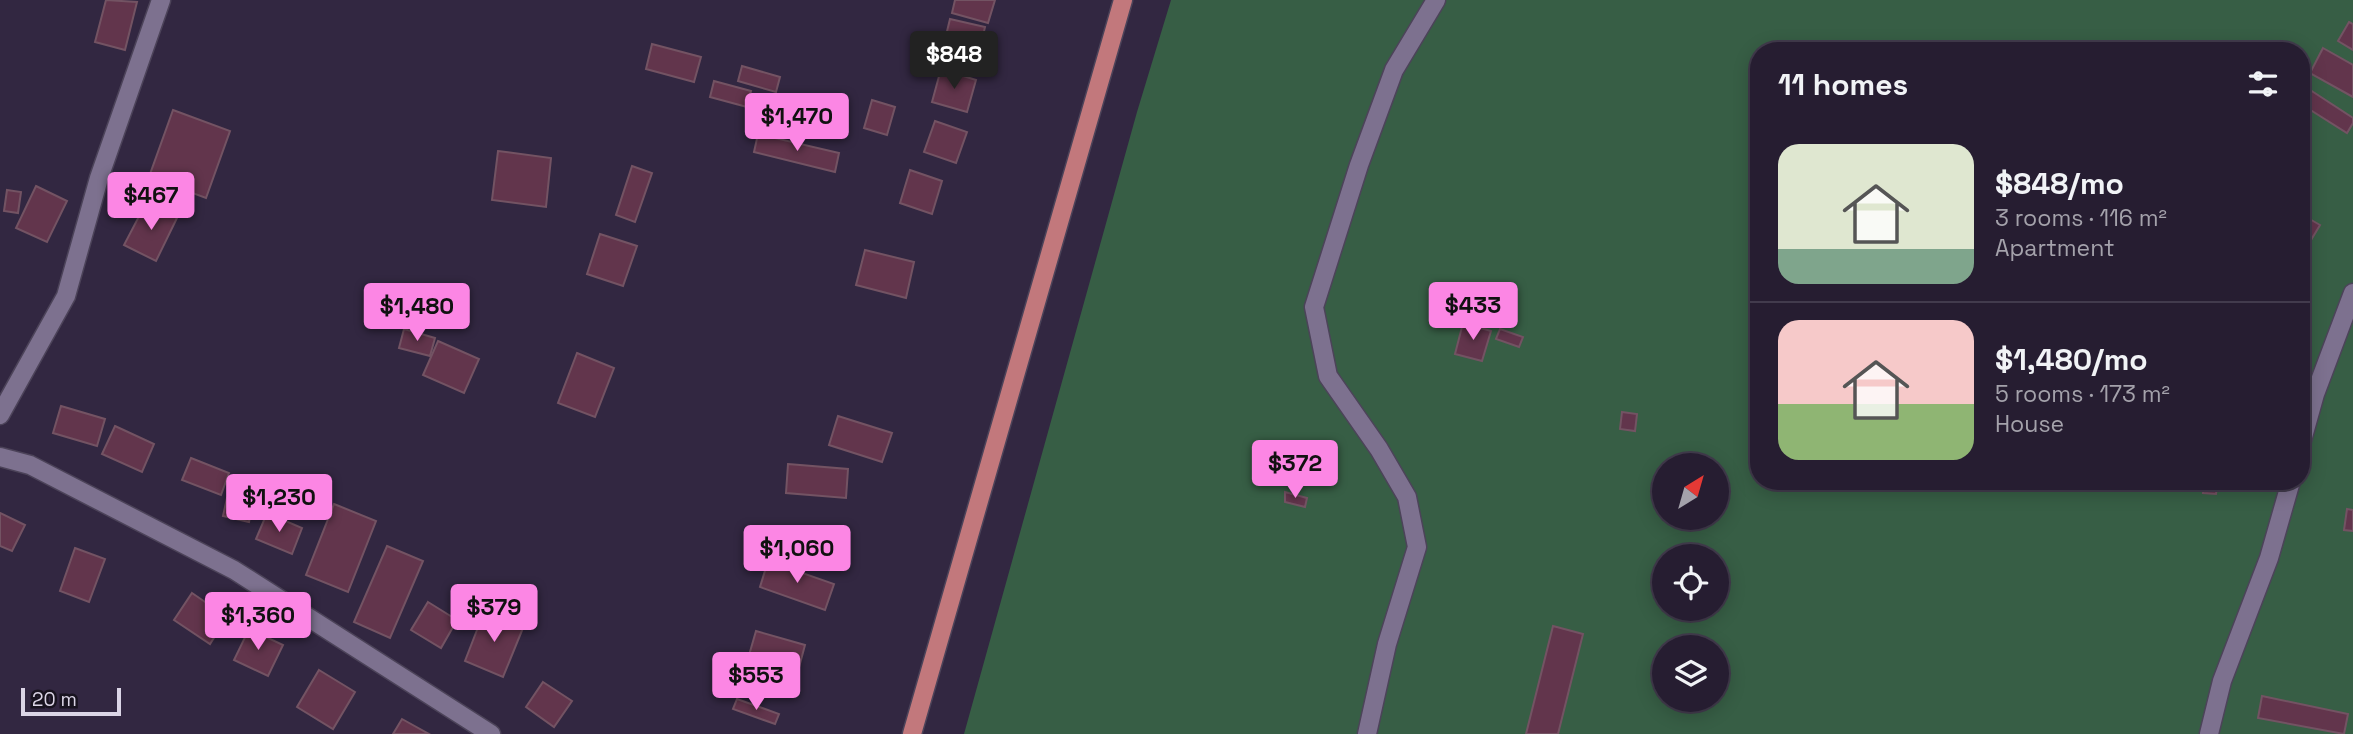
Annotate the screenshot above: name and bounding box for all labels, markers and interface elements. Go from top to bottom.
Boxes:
pin: $848 [913,32,995,91]
text: $848 [926,39,982,69]
text: 11 homes [1778,65,1908,104]
icon: filters [2244,65,2282,103]
pin: $1,470 [740,94,854,153]
text: $1,470 [761,101,833,131]
text: $848/mo [1995,164,2124,203]
icon: home [1834,172,1918,256]
pin: $467 [110,173,192,232]
text: $467 [123,180,179,210]
text: 3 rooms · 116 m² [1995,203,2167,233]
text: Apartment [1995,233,2115,263]
pin: $433 [1432,282,1514,342]
pin: $1,480 [360,284,474,343]
text: $433 [1445,290,1501,320]
text: $1,480 [380,291,454,321]
text: $1,480/mo [1995,340,2148,379]
icon: home [1834,348,1918,432]
text: 5 rooms · 173 m² [1995,379,2170,409]
text: House [1995,409,2064,439]
pin: $372 [1254,440,1336,500]
text: $372 [1268,448,1322,478]
north arrow [1652,453,1729,530]
map controls [1652,453,1729,712]
pin: $1,230 [222,475,336,534]
text: $1,230 [242,482,316,512]
pin: $1,060 [740,526,854,585]
text: $1,060 [760,533,834,563]
button: locate [1652,544,1729,621]
pin: $379 [453,584,535,644]
pin: $1,360 [201,592,315,652]
text: $379 [467,592,521,622]
text: $1,360 [221,600,295,630]
button: layers [1652,635,1729,712]
pin: $553 [715,652,797,712]
text: $553 [728,660,784,690]
scale bar [21,685,121,717]
text: 20 m [32,687,77,712]

